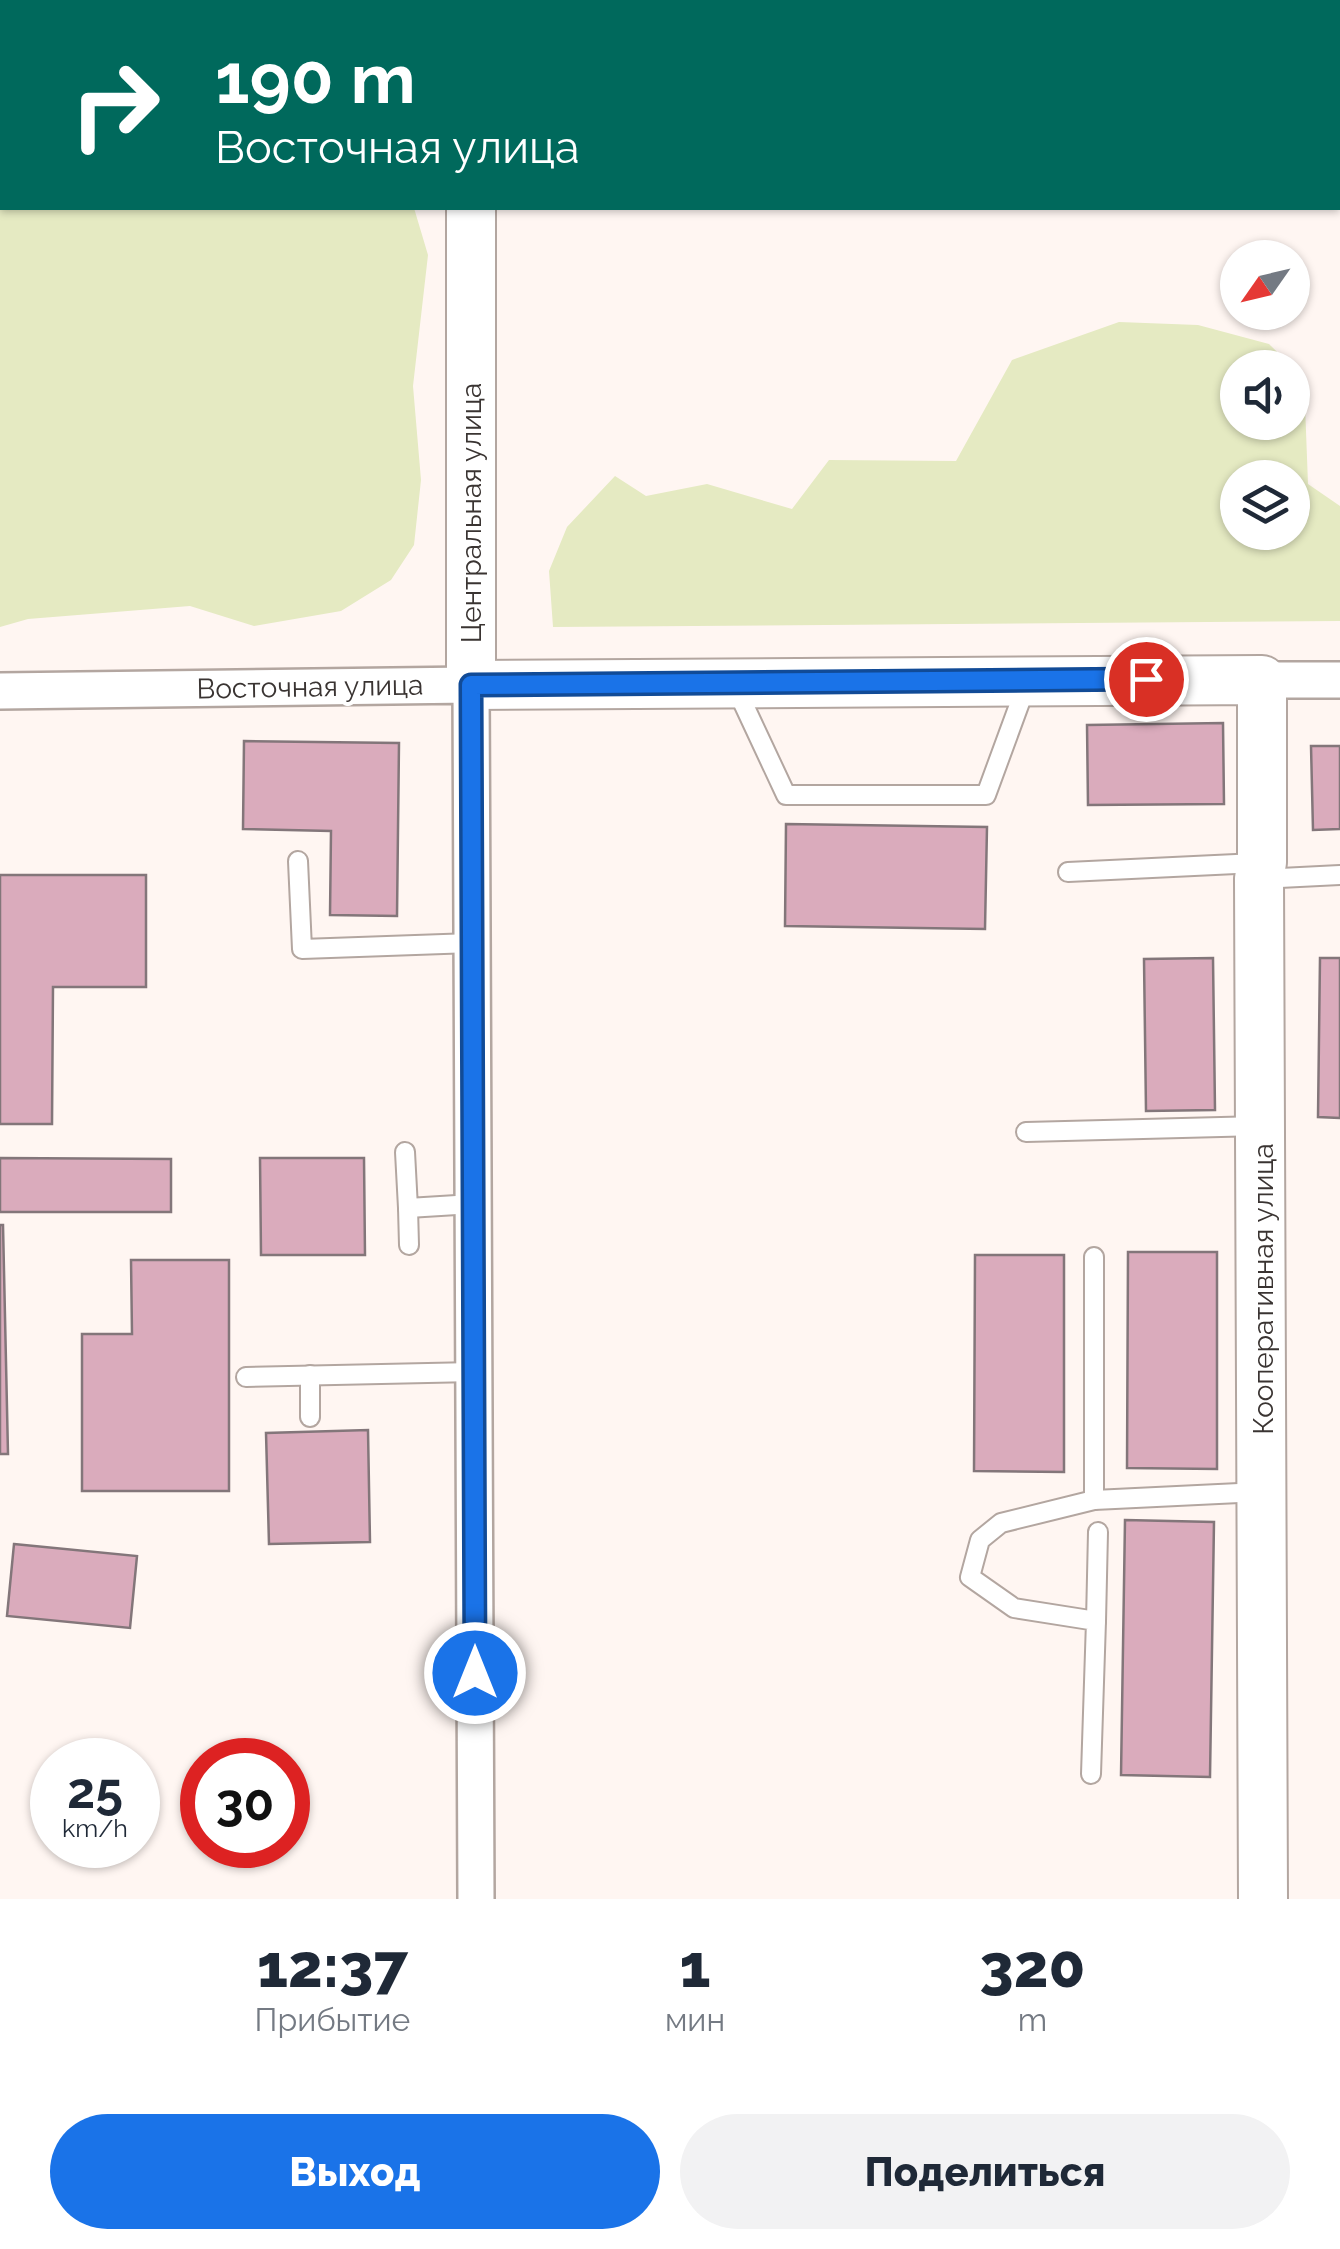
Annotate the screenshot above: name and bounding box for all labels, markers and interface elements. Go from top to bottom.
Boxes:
text: 190 m [215,37,416,119]
icon: right [50,40,180,170]
text: Восточная улица [215,121,580,174]
north arrow [1220,240,1310,330]
map controls [1220,240,1310,550]
button: sound [1220,350,1310,440]
street label: Центральная улица [455,383,488,643]
button: layers [1220,460,1310,550]
pin [1104,637,1189,722]
icon: arrive [1119,652,1174,707]
street label: Восточная улица [196,669,424,705]
street label: Кооперативная улица [1247,1143,1280,1435]
position arrow [423,1621,527,1725]
speed limit sign: 30 [180,1738,310,1868]
text: 25 [67,1761,123,1820]
text: km/h [62,1813,128,1843]
text: 12:37 [257,1931,408,2001]
text: 1 [679,1931,711,2001]
text: 320 [980,1931,1085,2001]
text: Прибытие [255,2001,410,2038]
text: мин [665,2001,725,2038]
text: m [1018,2001,1047,2038]
button: Выход [50,2114,660,2229]
button: Поделиться [680,2114,1290,2229]

